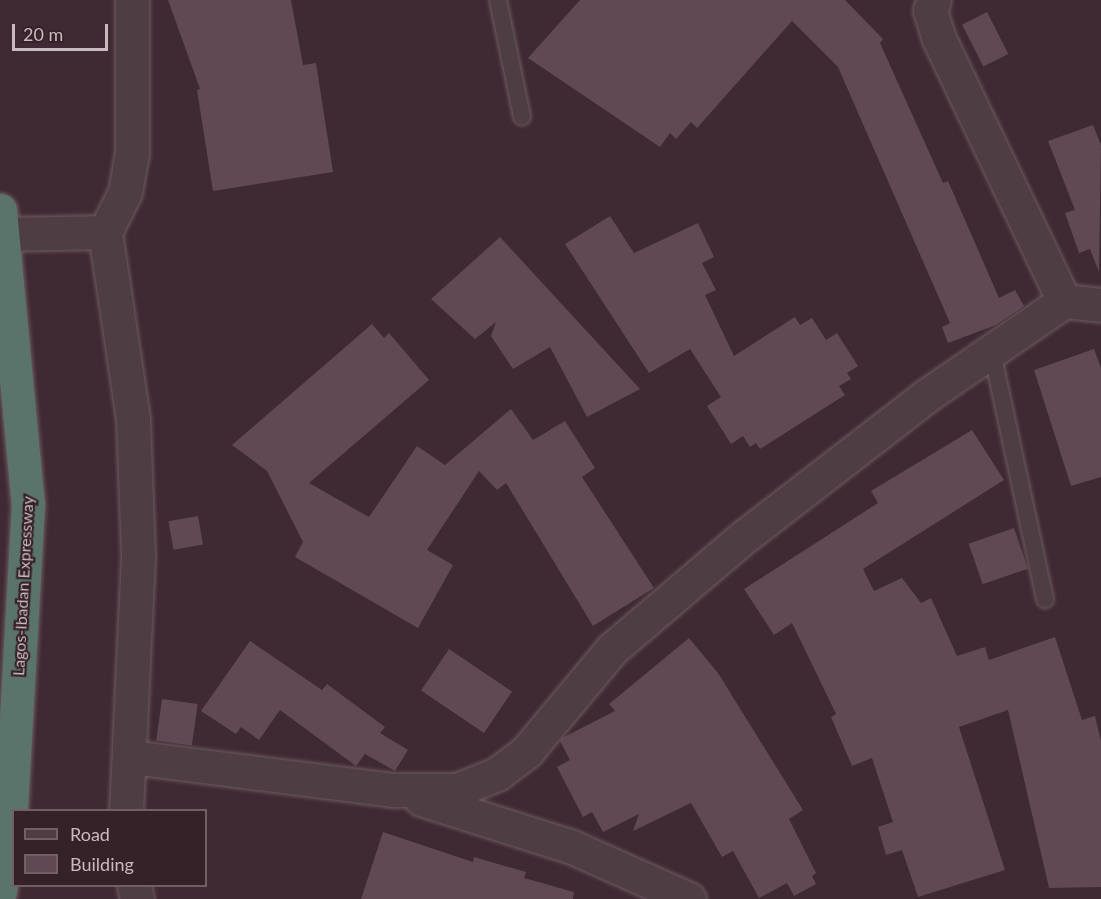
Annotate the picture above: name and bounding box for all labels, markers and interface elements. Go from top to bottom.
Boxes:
scale bar [15,12,111,50]
text: 20 m [23,23,63,45]
street label: Lagos-Ibadan Expressway [9,496,37,676]
legend [12,809,207,887]
text: Road [70,823,110,845]
text: Building [70,853,134,875]

